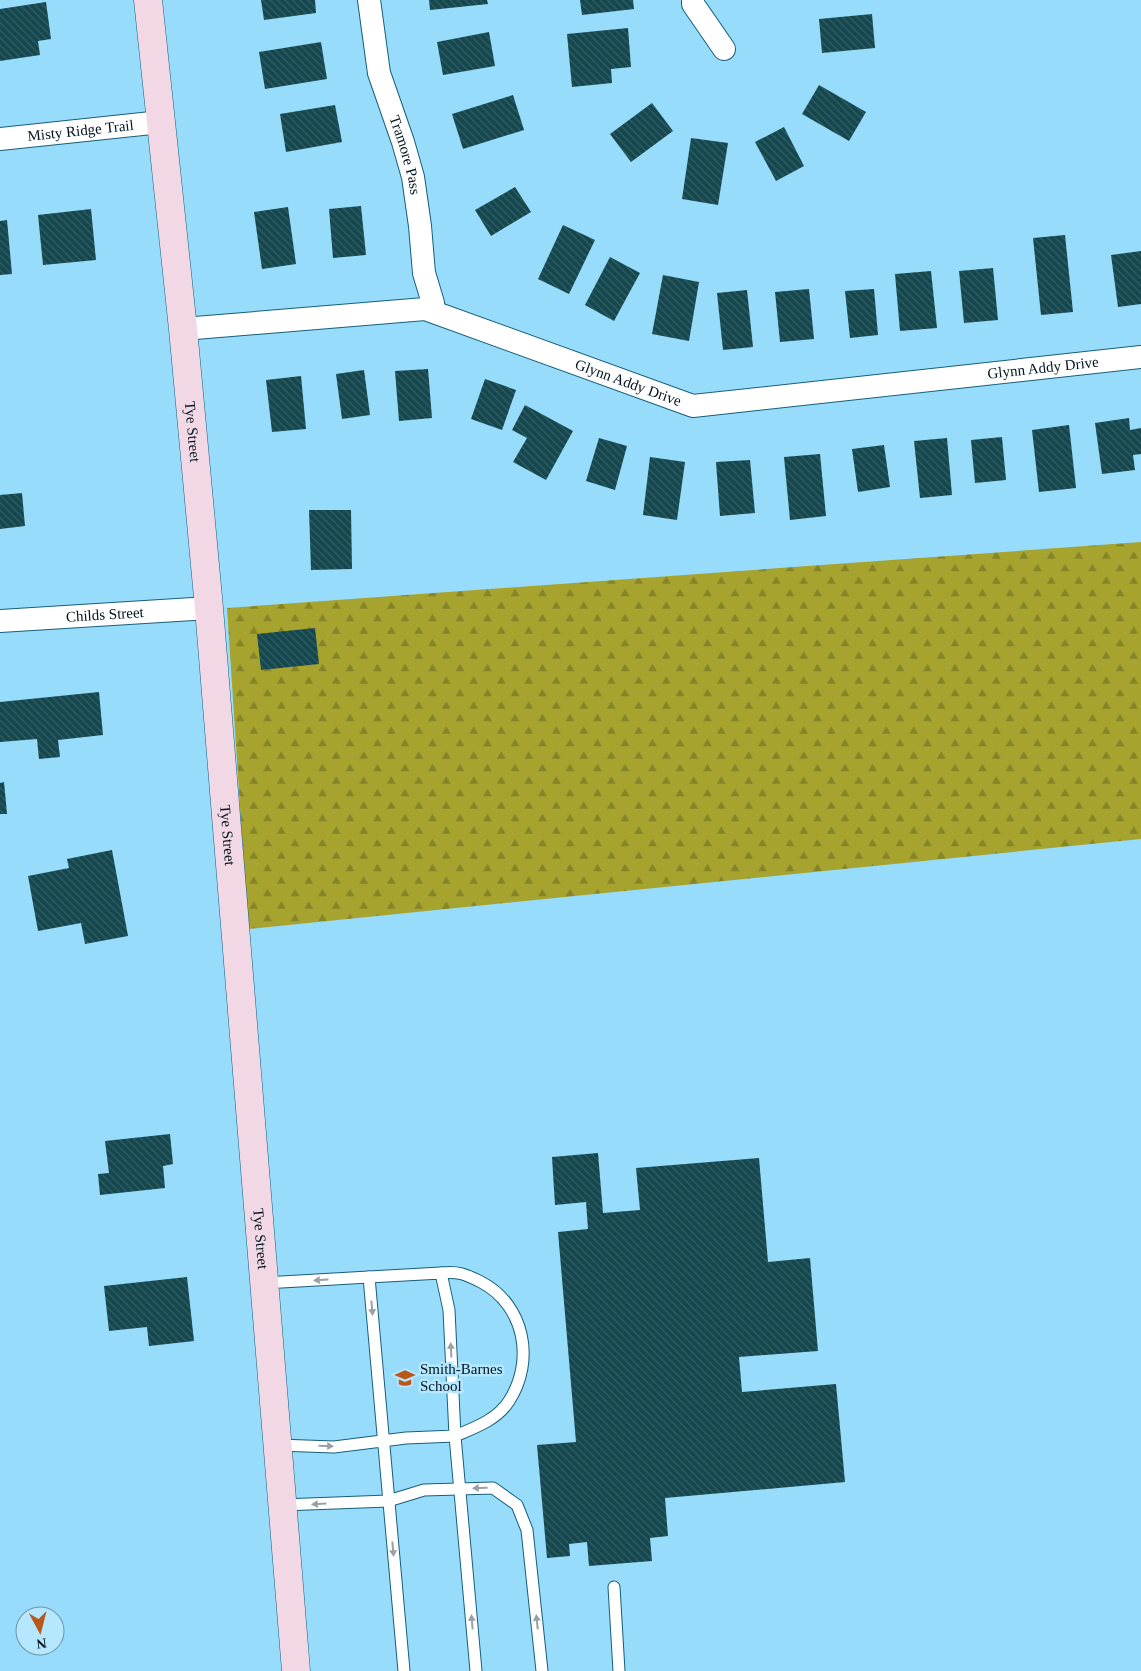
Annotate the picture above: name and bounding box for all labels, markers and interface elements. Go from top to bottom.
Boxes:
street label: Tramore Pass [386,113,423,196]
street label: Misty Ridge Trail [27,117,134,144]
street label: Glynn Addy Drive [987,354,1100,382]
street label: Glynn Addy Drive [573,356,684,409]
street label: Tye Street [182,401,203,464]
street label: Childs Street [65,604,145,625]
street label: Tye Street [217,804,238,867]
street label: Tye Street [250,1208,271,1271]
one-way arrow [312,1277,328,1285]
one-way arrow [368,1300,376,1316]
one-way arrow [446,1342,454,1358]
place label: Smith-Barnes School [420,1361,503,1394]
school or university icon: Smith-Barnes School [394,1367,416,1389]
one-way arrow [319,1442,335,1450]
one-way arrow [472,1485,488,1493]
one-way arrow [311,1500,327,1508]
one-way arrow [389,1542,397,1558]
north arrow [15,1606,65,1656]
one-way arrow [467,1614,475,1630]
one-way arrow [533,1614,541,1630]
text: N [36,1635,47,1651]

